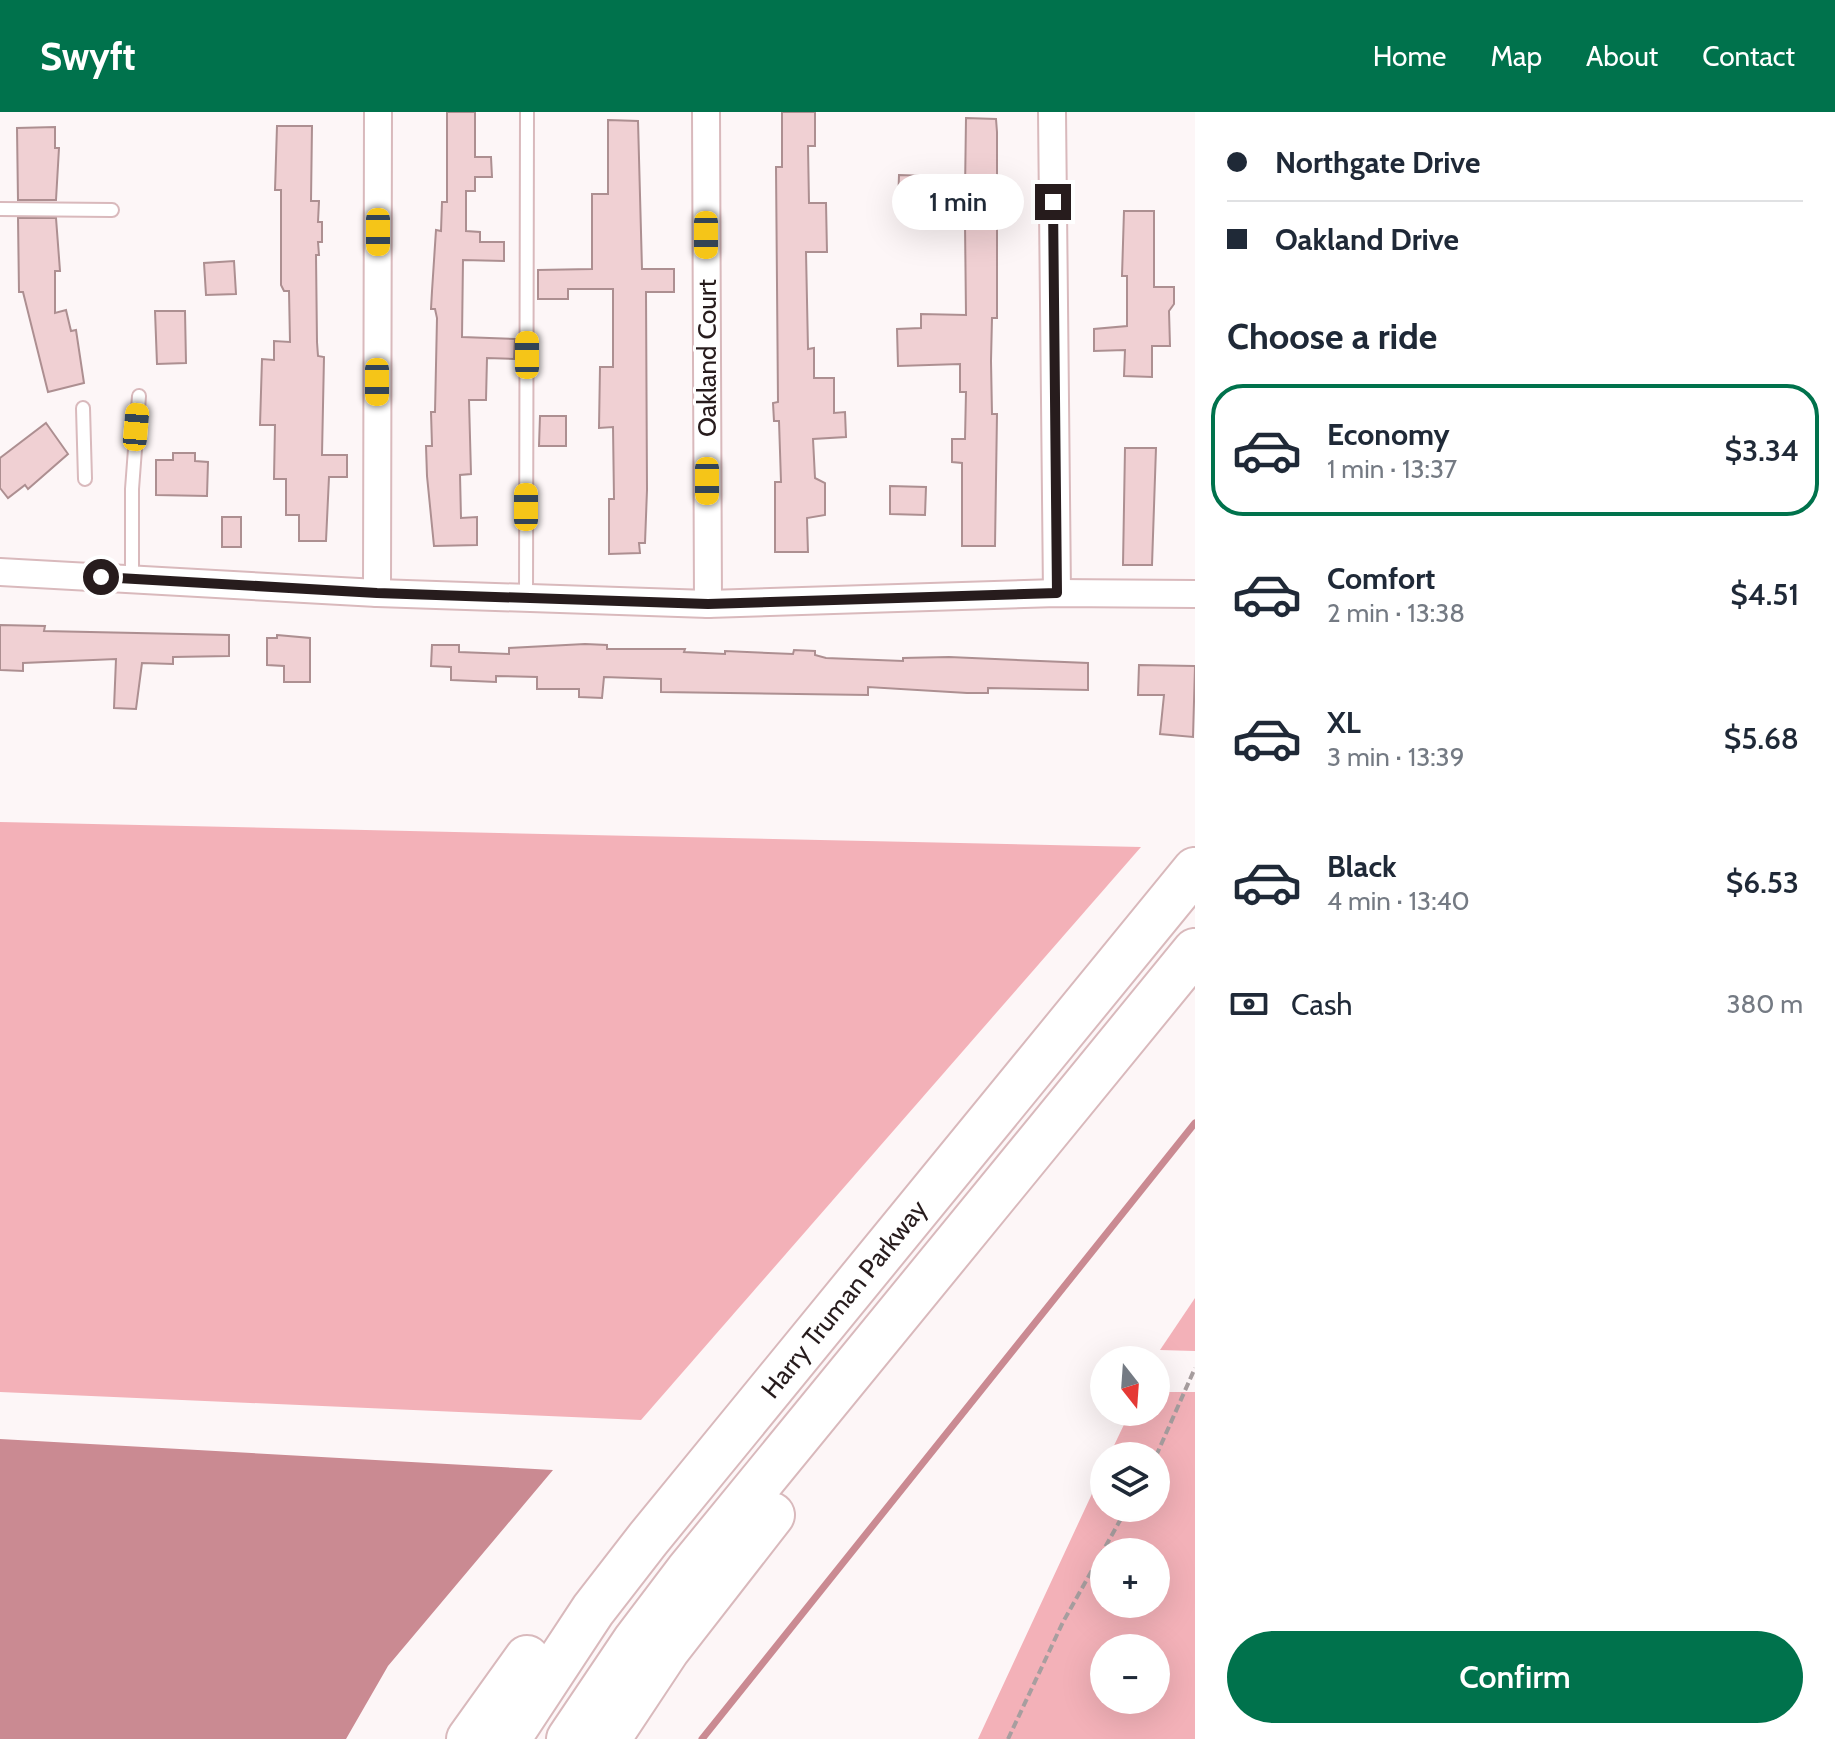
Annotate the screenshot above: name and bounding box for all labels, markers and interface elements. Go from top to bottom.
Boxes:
text: Swyft [40,33,136,80]
text: Home [1373,39,1446,73]
text: Map [1490,39,1542,73]
text: About [1586,39,1658,73]
text: Contact [1702,39,1795,73]
text: Northgate Drive [1275,144,1480,181]
callout: 1 min [893,174,1025,230]
route end [1035,184,1071,220]
text: 1 min [929,186,987,218]
car [366,208,390,256]
car [694,211,718,259]
text: Oakland Drive [1275,221,1459,258]
street label: Oakland Court [691,279,723,437]
text: Choose a ride [1227,314,1437,358]
car [515,331,539,379]
car [365,358,389,406]
car [122,402,150,452]
icon: car [1231,414,1303,486]
text: Economy [1327,416,1450,453]
text: $3.34 [1725,432,1799,469]
text: 1 min · 13:37 [1327,453,1457,485]
car [695,457,719,505]
car [514,483,538,531]
icon: car [1231,558,1303,630]
route start [83,559,119,595]
text: Comfort [1327,560,1435,597]
text: $4.51 [1730,576,1799,613]
text: 2 min · 13:38 [1327,597,1465,629]
icon: car [1231,702,1303,774]
text: XL [1327,704,1361,741]
text: $5.68 [1724,720,1799,757]
text: 3 min · 13:39 [1327,741,1464,773]
icon: car [1231,846,1303,918]
text: Black [1327,848,1397,885]
text: $6.53 [1726,864,1799,901]
text: 4 min · 13:40 [1327,885,1470,917]
icon: cash [1227,982,1271,1026]
text: Cash [1291,986,1353,1023]
text: 380 m [1726,988,1803,1020]
street label: Harry Truman Parkway [754,1193,934,1405]
north arrow [1090,1346,1170,1426]
map controls [1090,1346,1170,1714]
button: layers [1090,1442,1170,1522]
button: + [1090,1538,1170,1618]
button: Confirm [1227,1631,1803,1723]
button: − [1090,1634,1170,1714]

